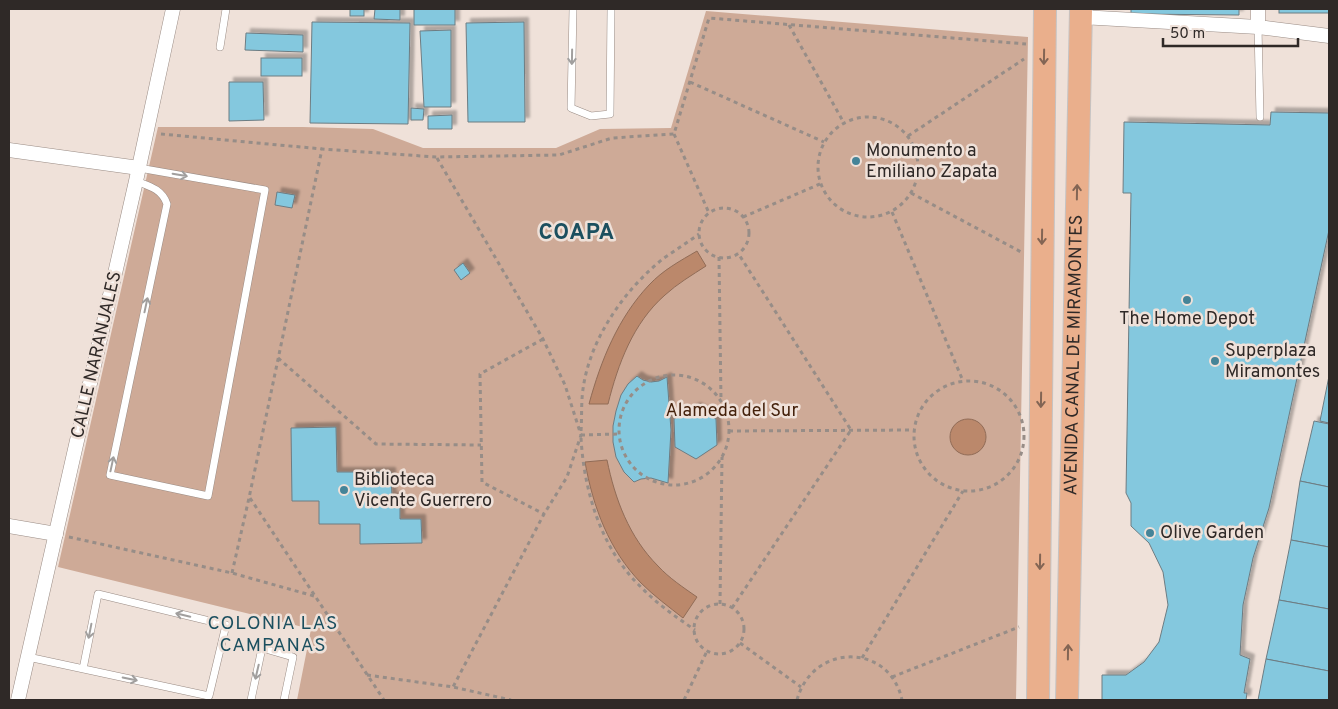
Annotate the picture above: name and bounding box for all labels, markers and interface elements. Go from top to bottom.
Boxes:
scale bar [1163,15,1298,47]
text: 50 m [1170,25,1205,44]
one-way arrow [567,49,577,65]
one-way arrow [1039,49,1049,65]
place label: Monumento a Emiliano Zapata [866,140,997,184]
marker: Monumento a Emiliano Zapata [850,155,862,167]
one-way arrow [172,170,188,180]
one-way arrow [1072,184,1082,200]
street label: AVENIDA CANAL DE MIRAMONTES [1060,214,1088,496]
district label: COAPA [539,220,615,247]
one-way arrow [1037,229,1047,245]
street label: CALLE NARANJALES [67,269,127,441]
marker: The Home Depot [1181,294,1193,306]
one-way arrow [142,297,151,313]
place label: The Home Depot [1119,308,1255,331]
place label: Superplaza Miramontes [1225,340,1320,384]
marker: Superplaza Miramontes [1209,355,1221,367]
one-way arrow [1036,392,1046,408]
park label: Alameda del Sur [666,400,798,423]
one-way arrow [108,456,117,472]
place label: Biblioteca Vicente Guerrero [354,469,492,513]
marker: Biblioteca Vicente Guerrero [338,484,350,496]
place label: Olive Garden [1160,522,1264,545]
marker: Olive Garden [1144,527,1156,539]
one-way arrow [1035,554,1045,570]
one-way arrow [176,610,192,619]
district label: COLONIA LAS CAMPANAS [208,612,339,658]
one-way arrow [85,623,95,639]
one-way arrow [1063,644,1073,660]
one-way arrow [252,663,261,679]
one-way arrow [122,675,138,684]

